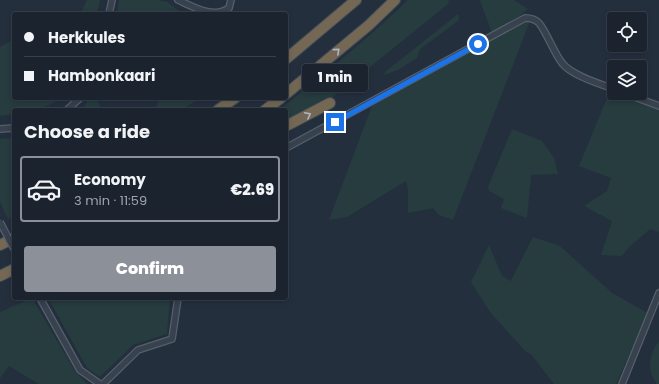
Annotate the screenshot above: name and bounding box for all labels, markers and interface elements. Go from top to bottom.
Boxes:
map controls [607,12,647,100]
button: locate [607,12,647,52]
text: Herkkules [48,27,125,48]
route start [469,35,487,53]
one-way arrow [333,49,340,56]
button: layers [607,60,647,100]
callout: 1 min [302,64,368,92]
text: Hambonkaari [48,65,155,86]
text: 1 min [318,68,352,87]
one-way arrow [304,112,311,119]
route end [326,113,344,131]
text: Choose a ride [24,119,150,144]
text: Economy [74,169,146,190]
icon: car [26,171,62,207]
text: €2.69 [230,179,274,200]
text: 3 min · 11:59 [74,191,147,210]
button: Confirm [24,246,276,292]

